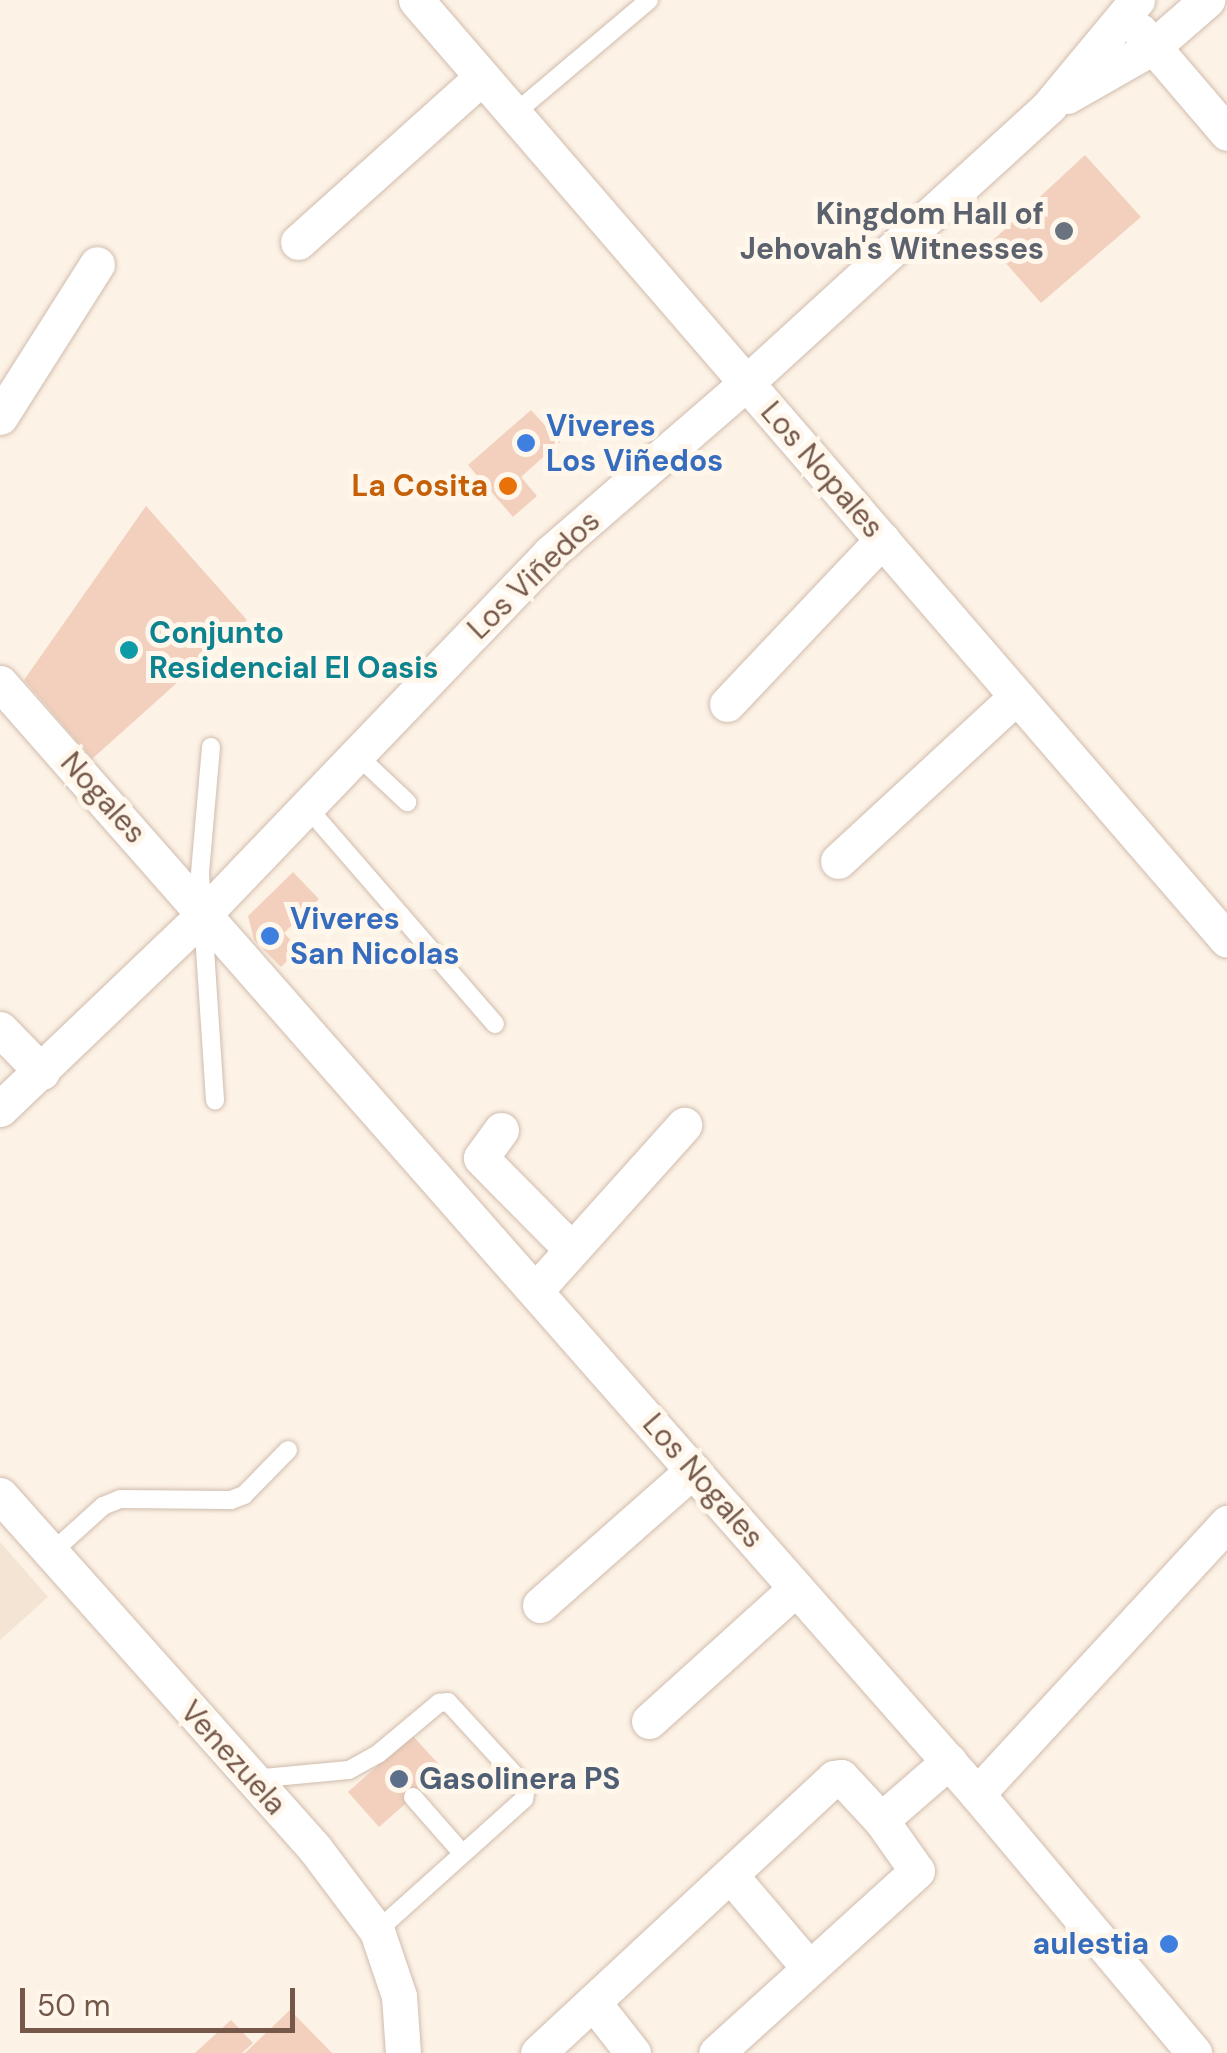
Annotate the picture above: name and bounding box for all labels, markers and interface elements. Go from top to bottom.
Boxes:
place label: Kingdom Hall of Jehovah's Witnesses [740,196,1044,266]
marker: Kingdom Hall of Jehovah's Witnesses [1053,220,1075,242]
street label: Los Nopales [753,395,891,545]
place label: Viveres Los Viñedos [546,408,723,478]
marker: Viveres Los Viñedos [515,432,537,454]
place label: La Cosita [351,468,488,504]
marker: La Cosita [497,475,519,497]
street label: Los Viñedos [461,503,607,647]
place label: Conjunto Residencial El Oasis [149,615,438,686]
marker: Conjunto Residencial El Oasis [118,639,140,661]
street label: Nogales [53,745,153,851]
place label: Viveres San Nicolas [290,901,459,972]
marker: Viveres San Nicolas [259,925,281,947]
street label: Los Nogales [635,1407,771,1555]
street label: Venezuela [173,1694,293,1822]
place label: Gasolinera PS [419,1761,620,1797]
marker: Gasolinera PS [388,1768,410,1790]
place label: aulestia [1033,1926,1149,1962]
marker: aulestia [1158,1933,1180,1955]
scale bar [25,1968,300,2030]
text: 50 m [37,1986,111,2025]

